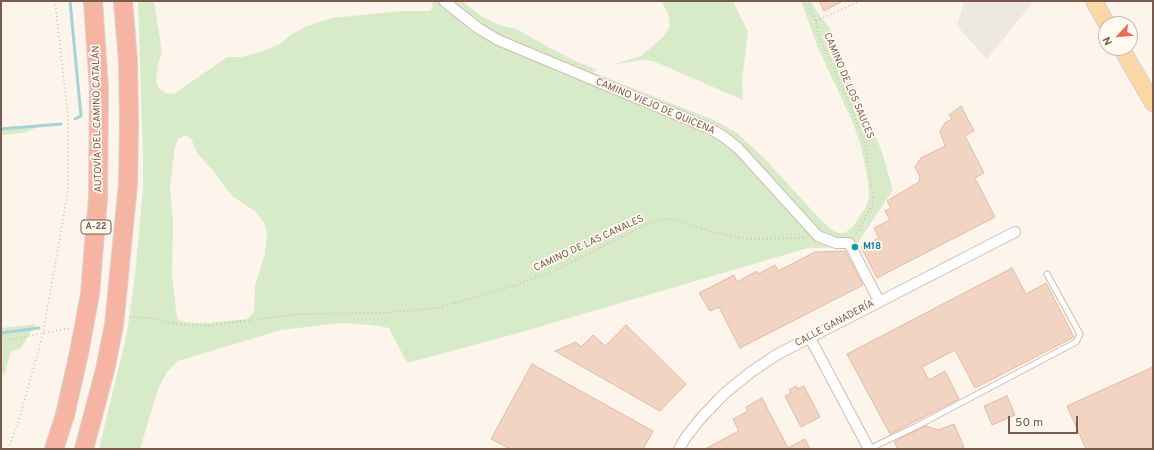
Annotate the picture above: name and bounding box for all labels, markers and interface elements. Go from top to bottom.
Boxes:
north arrow [1098,16,1138,56]
street label: CAMINO DE LOS SAUCES [820,31,876,141]
text: N [1100,34,1116,47]
street label: AUTOVÍA DEL CAMINO CATALÁN [91,45,105,193]
street label: CAMINO VIEJO DE QUICENA [593,76,717,138]
street label: CAMINO DE LAS CANALES [532,213,646,275]
road number: A-22 [81,220,111,234]
place label: M18 [863,241,881,253]
marker: M18 [850,242,860,252]
street label: CALLE GANADERÍA [793,298,877,350]
scale bar [1010,408,1080,434]
text: 50 m [1015,415,1043,431]

